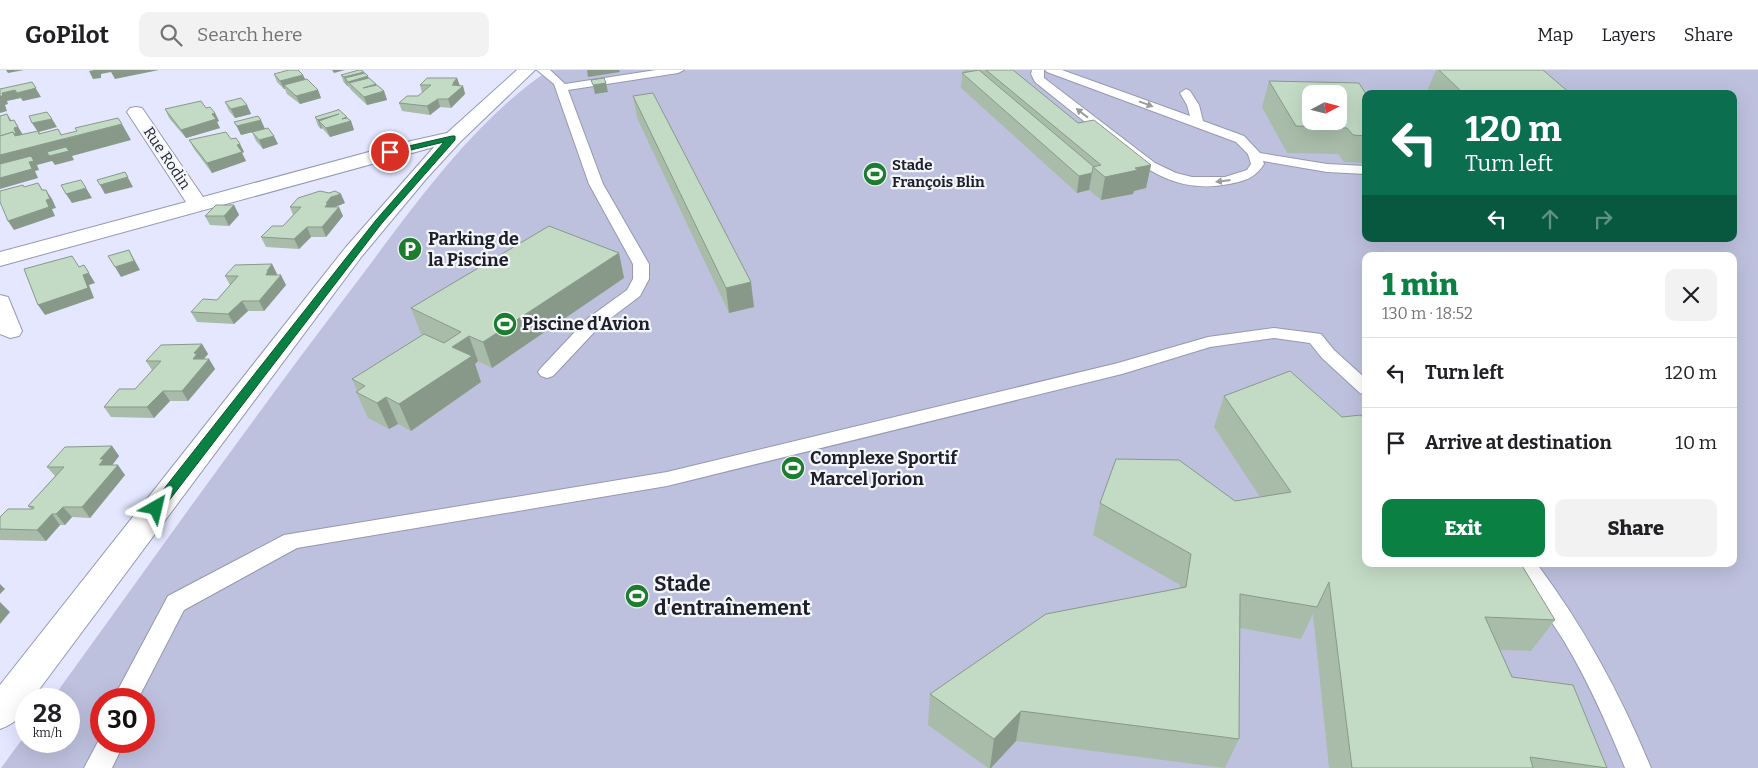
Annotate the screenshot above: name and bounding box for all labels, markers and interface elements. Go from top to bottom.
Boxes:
search box [139,12,489,57]
text: GoPilot [25,21,109,49]
icon: search [157,21,185,49]
text: Search here [197,23,303,46]
text: Map [1537,24,1573,46]
text: Layers [1601,24,1656,46]
text: Share [1684,24,1733,46]
north arrow [1302,85,1348,130]
map controls [1302,85,1347,130]
one-way arrow [1139,100,1154,108]
one-way arrow [1075,108,1089,118]
text: 120 m [1465,108,1562,150]
icon: left [1382,110,1447,175]
street label: Rue Rodin [140,123,195,193]
pin [369,131,411,173]
icon: arrive [376,138,404,166]
text: Turn left [1465,150,1553,177]
place label: Stade François Blin [892,156,985,191]
sports icon: Stade François Blin [862,161,888,187]
one-way arrow [1215,177,1231,185]
icon: left [1483,205,1511,233]
icon: ahead [1536,205,1564,233]
icon: right [1589,205,1617,233]
place label: Parking de la Piscine [428,228,519,271]
parking icon: Parking de la Piscine [397,236,423,262]
text: 1 min [1382,267,1458,303]
button: close [1665,269,1717,321]
text: 130 m · 18:52 [1382,304,1473,323]
sports icon: Piscine d'Avion [492,311,518,337]
place label: Piscine d'Avion [522,313,650,335]
icon: left [1382,359,1410,387]
text: Turn left [1425,361,1504,384]
text: 120 m [1665,361,1717,384]
icon: arrive [1382,429,1410,457]
text: Arrive at destination [1425,431,1612,454]
text: 10 m [1675,431,1717,454]
place label: Complexe Sportif Marcel Jorion [810,447,958,490]
sports icon: Complexe Sportif Marcel Jorion [780,455,806,481]
position arrow [129,481,181,533]
button: Exit [1382,499,1545,557]
button: Share [1555,499,1717,557]
place label: Stade d'entraînement [654,571,811,621]
sports icon: Stade d'entraînement [624,583,650,609]
speed limit sign: 30 [90,688,155,753]
text: 28 [33,699,62,729]
text: km/h [33,726,62,740]

